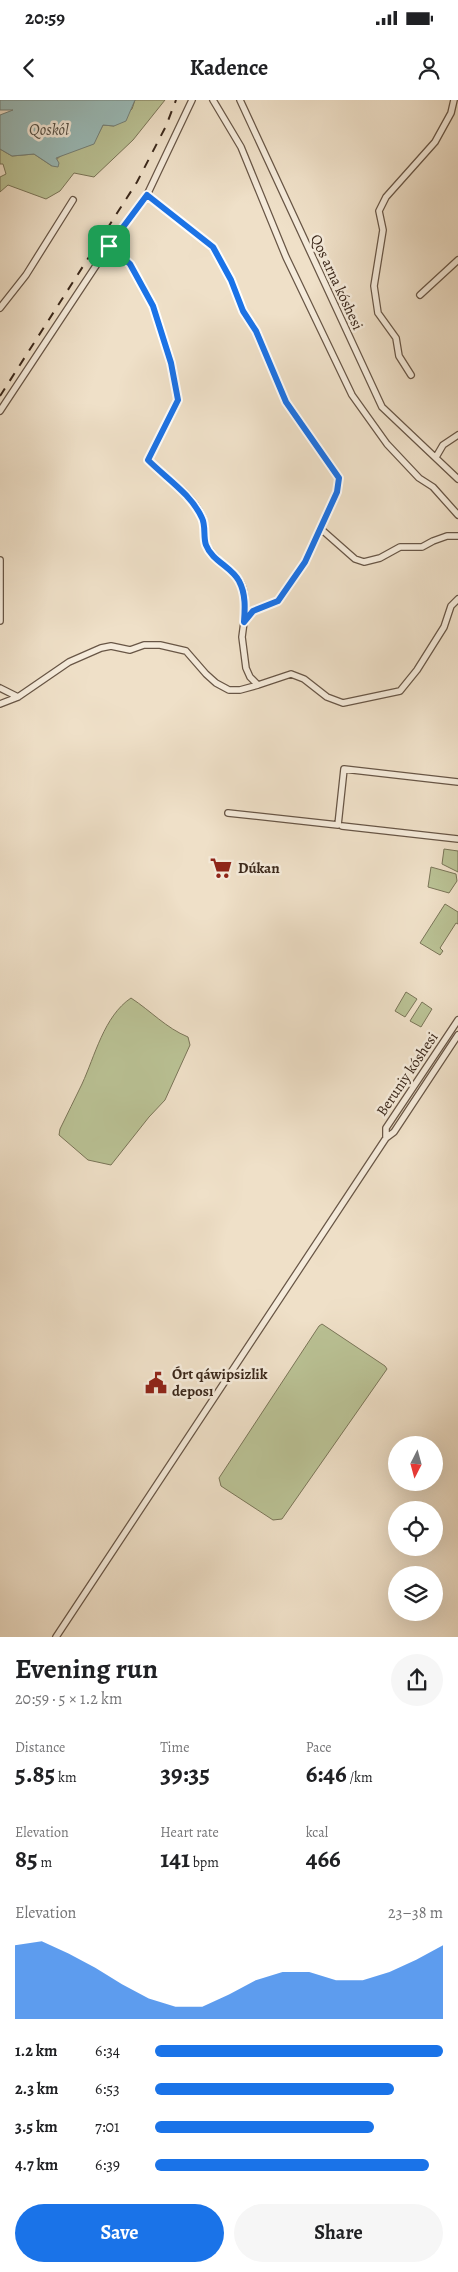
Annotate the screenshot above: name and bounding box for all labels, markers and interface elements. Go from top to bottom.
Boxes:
text: 20:59 [25,5,65,31]
text: Kadence [190,53,268,83]
icon: back [15,54,43,82]
icon: person [415,54,443,82]
water label: Qoskól [29,119,69,141]
pin [88,225,130,267]
street label: Qos arna kóshesi [306,231,368,333]
icon: arrive [95,232,123,260]
supermarket icon: Dúkan [208,855,234,881]
place label: Dúkan [238,858,280,878]
street label: Beruniy kóshesi [372,1028,442,1120]
place label: Órt qáwipsizlik deposı [172,1364,268,1401]
public building icon: Órt qáwipsizlik deposı [143,1370,169,1396]
north arrow [388,1436,442,1491]
map controls [388,1436,443,1621]
button: locate [388,1501,443,1556]
button: layers [388,1566,443,1621]
text: Evening run [15,1650,158,1688]
button: share [391,1654,443,1706]
text: 20:59 · 5 × 1.2 km [15,1688,122,1710]
text: Distance [15,1738,65,1757]
text: Time [160,1738,189,1757]
text: Pace [306,1738,332,1757]
text: 5.85 [15,1757,55,1791]
text: 39:35 [160,1757,210,1791]
text: 6:46 [306,1757,347,1791]
text: km [55,1768,77,1787]
text: /km [347,1768,373,1787]
text: Elevation [15,1823,69,1842]
text: Heart rate [160,1823,219,1842]
text: kcal [306,1823,328,1842]
text: 85 [15,1842,38,1876]
text: 141 [160,1842,190,1876]
text: 466 [306,1842,341,1876]
text: m [38,1853,52,1872]
text: bpm [190,1853,219,1872]
text: Elevation [15,1902,76,1924]
text: 23–38 m [388,1902,443,1924]
text: 1.2 km [15,2040,57,2062]
text: 6:34 [95,2040,120,2062]
text: 2.3 km [15,2078,58,2100]
text: 6:53 [95,2078,120,2100]
text: 3.5 km [15,2116,58,2138]
text: 7:01 [95,2116,120,2138]
text: 4.7 km [15,2154,58,2176]
text: 6:39 [95,2154,120,2176]
button: Save [15,2204,224,2262]
button: Share [234,2204,443,2262]

